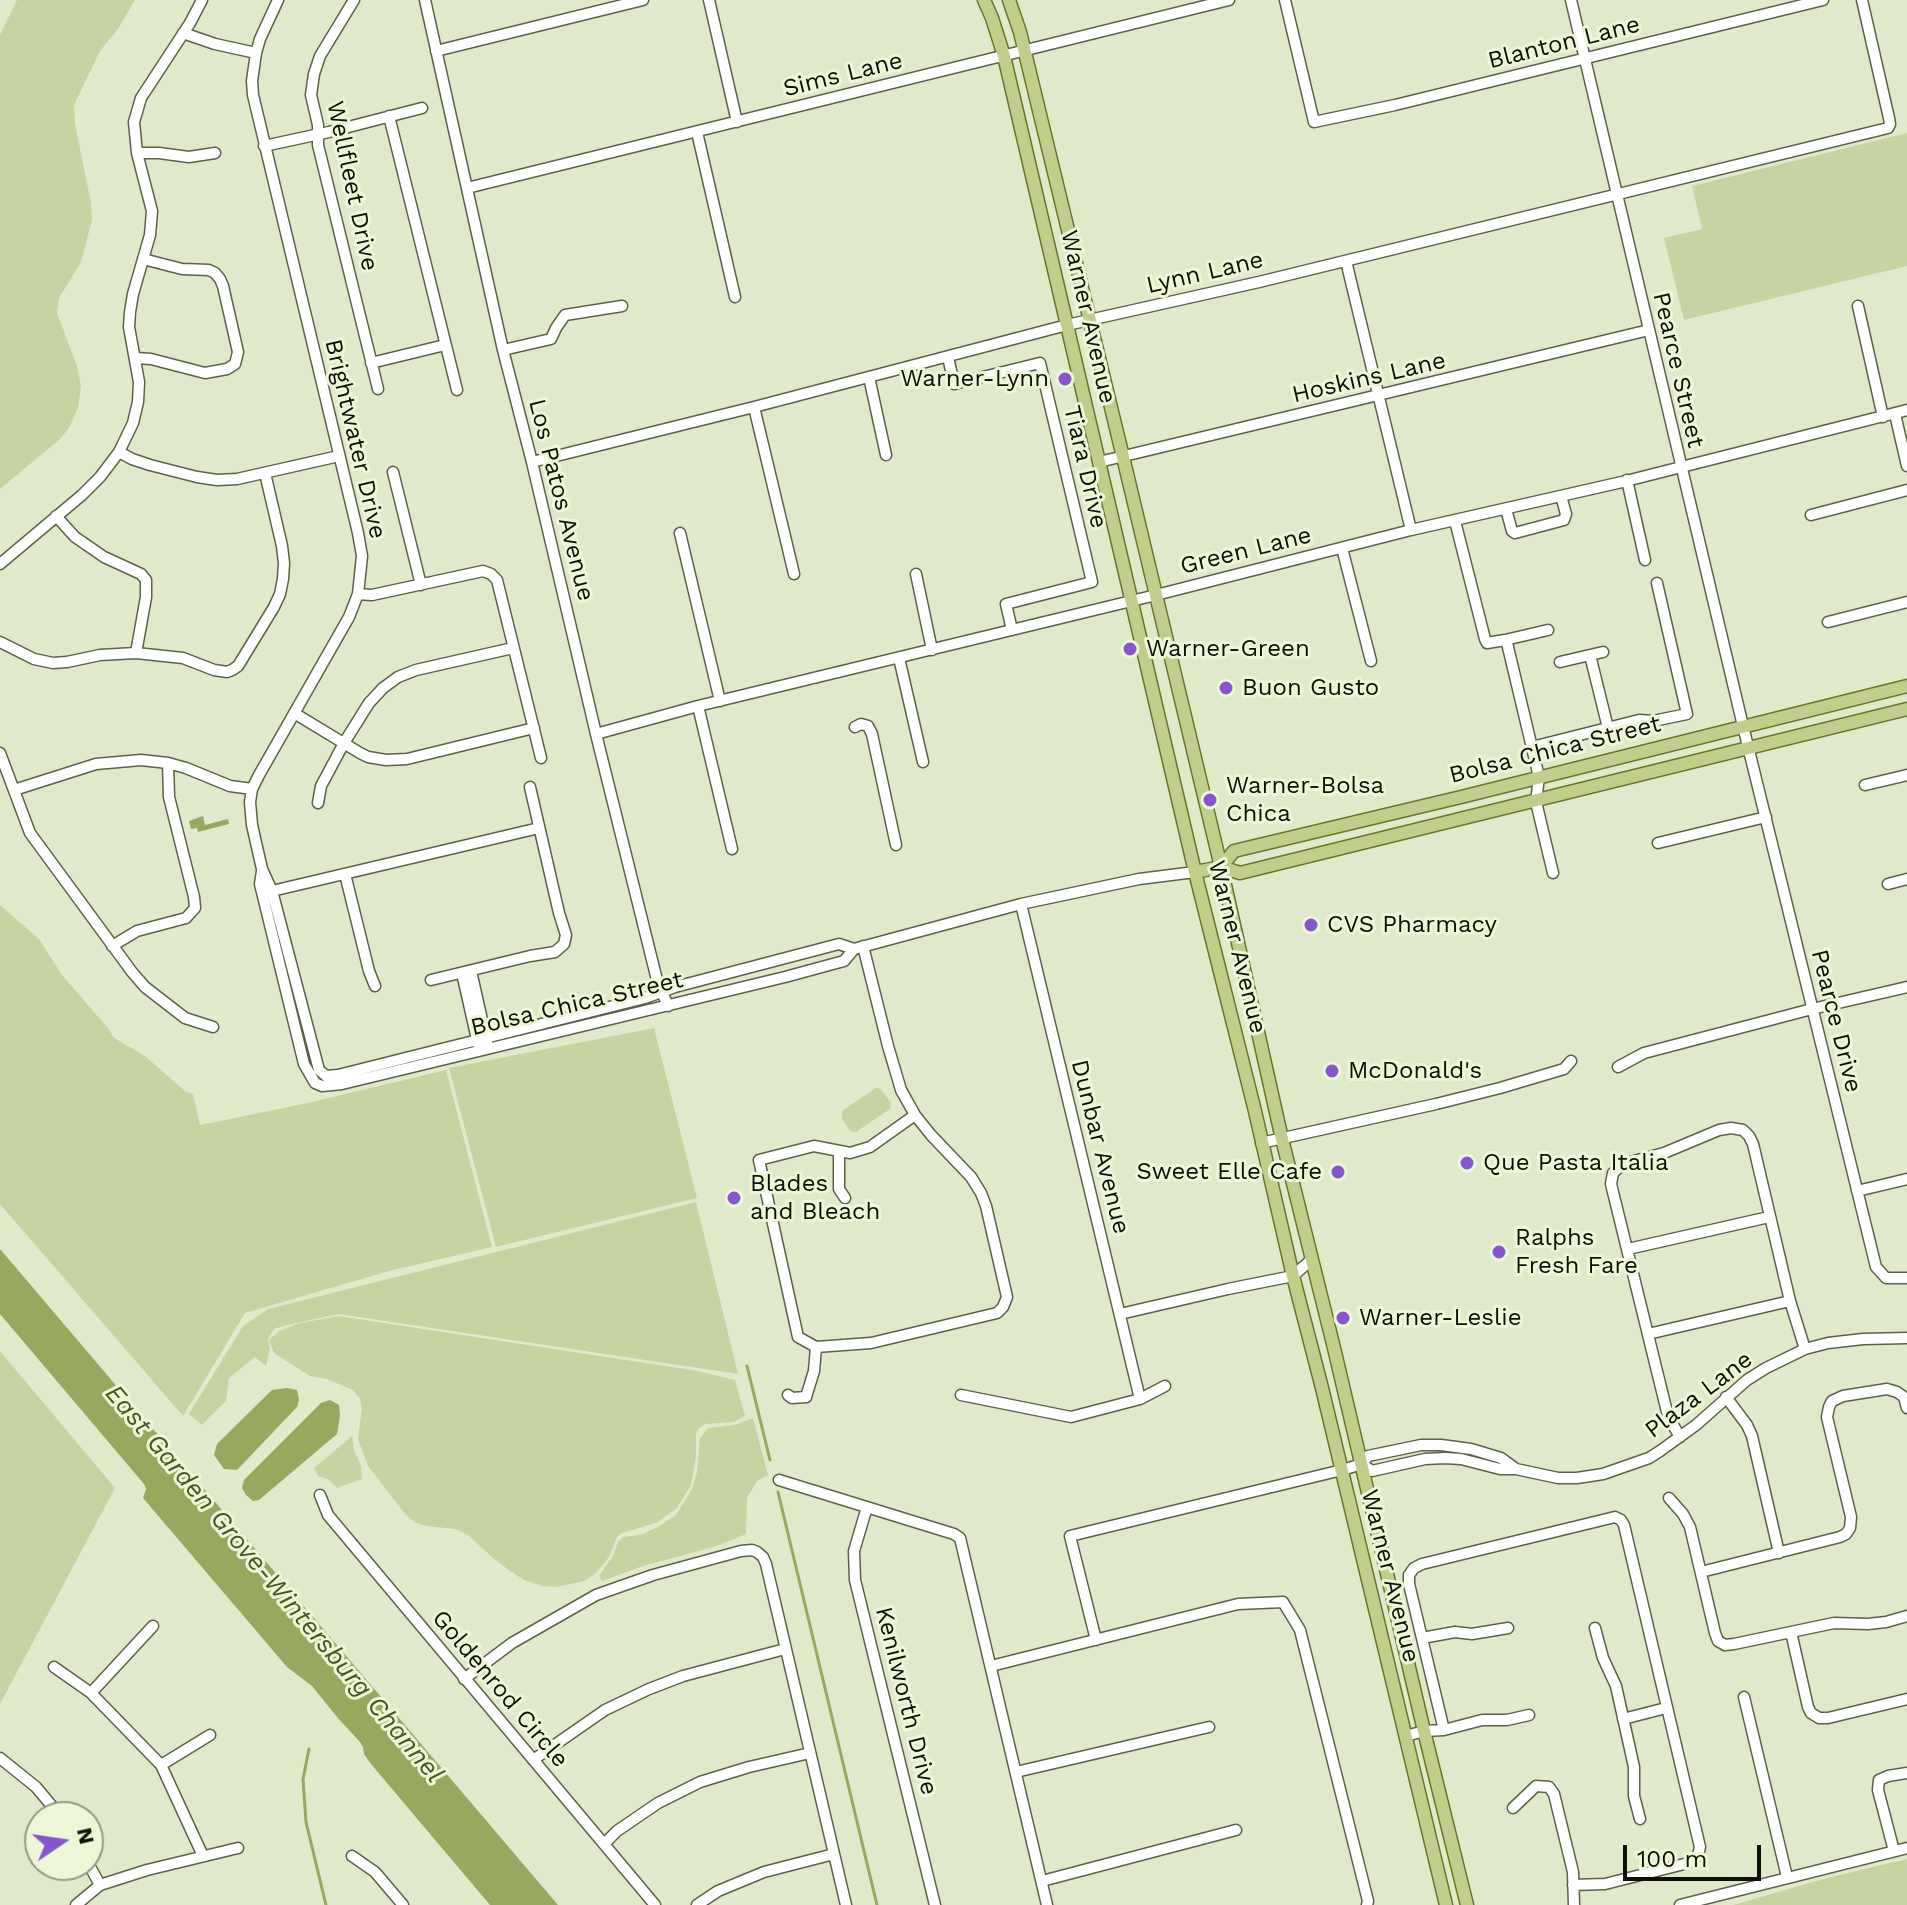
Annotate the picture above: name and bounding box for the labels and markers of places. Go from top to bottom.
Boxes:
place label: Warner-Lynn [900,365,1049,393]
marker: Warner-Lynn [1056,370,1074,388]
place label: Warner-Green [1146,635,1310,663]
marker: Warner-Green [1121,640,1139,658]
place label: Buon Gusto [1242,674,1379,702]
marker: Buon Gusto [1217,679,1235,697]
place label: Warner-Bolsa Chica [1226,772,1384,828]
marker: Warner-Bolsa Chica [1201,791,1219,809]
place label: CVS Pharmacy [1327,911,1497,939]
marker: CVS Pharmacy [1302,916,1320,934]
place label: McDonald's [1348,1057,1482,1085]
marker: McDonald's [1323,1062,1341,1080]
place label: Que Pasta Italia [1483,1149,1669,1177]
marker: Que Pasta Italia [1458,1154,1476,1172]
place label: Sweet Elle Cafe [1136,1158,1322,1186]
marker: Sweet Elle Cafe [1329,1163,1347,1181]
place label: Blades and Bleach [750,1170,880,1226]
marker: Blades and Bleach [725,1189,743,1207]
place label: Ralphs Fresh Fare [1515,1224,1638,1280]
marker: Ralphs Fresh Fare [1490,1243,1508,1261]
place label: Warner-Leslie [1359,1304,1522,1332]
marker: Warner-Leslie [1334,1309,1352,1327]

